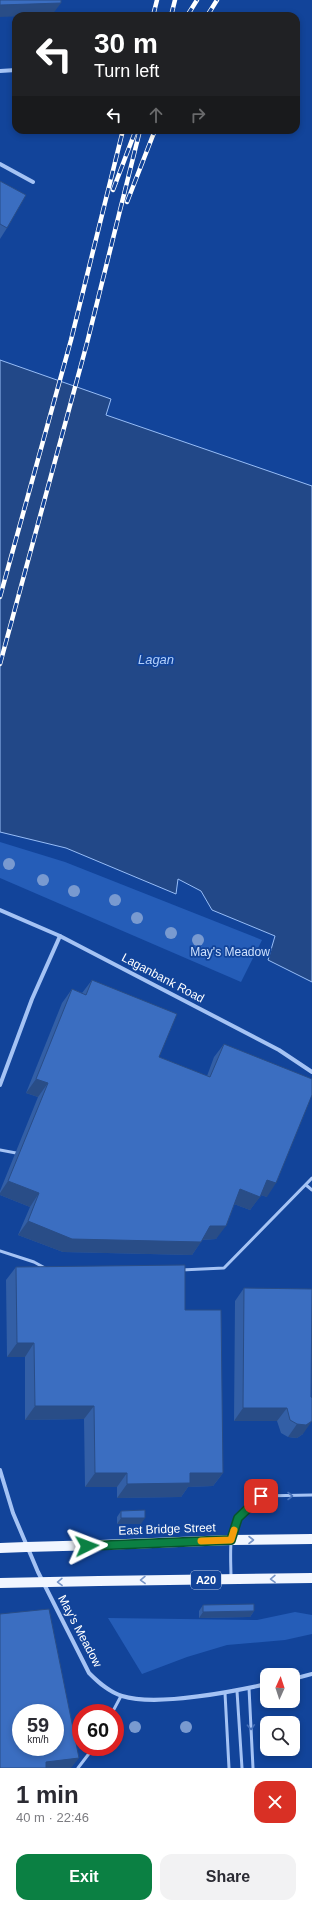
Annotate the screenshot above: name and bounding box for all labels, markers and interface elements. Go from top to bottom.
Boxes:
icon: left [28,28,80,80]
text: 30 m [94,28,158,59]
text: Turn left [94,61,159,81]
icon: left [103,104,125,126]
icon: ahead [145,104,167,126]
icon: right [187,104,209,126]
water label: Lagan [138,652,174,667]
park label: May's Meadow [190,945,270,959]
street label: Laganbank Road [119,950,207,1006]
pin [244,1479,278,1513]
icon: arrive [250,1485,272,1507]
one-way arrow [287,1491,293,1500]
street label: East Bridge Street [118,1520,217,1538]
position arrow [66,1525,108,1567]
one-way arrow [248,1536,254,1544]
road number: A20 [191,1571,221,1589]
one-way arrow [270,1575,276,1583]
one-way arrow [140,1576,146,1584]
one-way arrow [57,1577,63,1586]
street label: May's Meadow [55,1593,105,1670]
north arrow [260,1668,300,1708]
map controls [260,1668,300,1756]
speed limit sign: 60 [72,1704,124,1756]
text: 59 [27,1714,49,1736]
button: search [260,1716,300,1756]
one-way arrow [246,1724,255,1730]
text: km/h [27,1734,49,1745]
text: 1 min [16,1781,79,1808]
button: close [254,1781,296,1823]
text: 40 m · 22:46 [16,1810,89,1825]
button: Exit [16,1854,152,1900]
button: Share [160,1854,296,1900]

